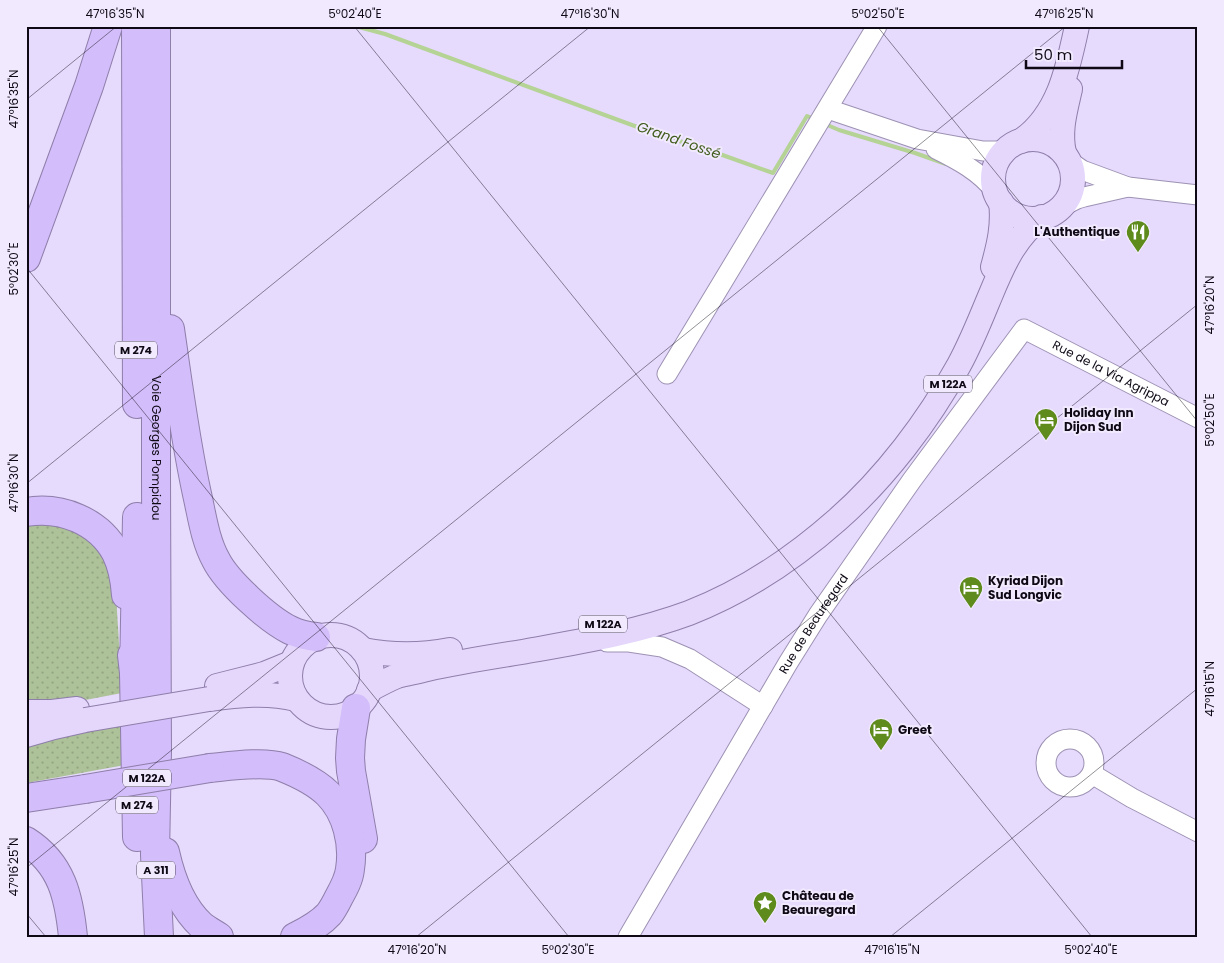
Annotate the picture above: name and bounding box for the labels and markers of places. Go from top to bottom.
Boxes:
restaurant icon: L'Authentique [1125,219,1151,253]
place label: L'Authentique [1034,223,1121,240]
place label: Holiday Inn Dijon Sud [1064,404,1134,435]
hotel icon: Holiday Inn Dijon Sud [1033,407,1059,441]
place label: Kyriad Dijon Sud Longvic [988,572,1063,603]
hotel icon: Kyriad Dijon Sud Longvic [958,575,984,609]
hotel icon: Greet [868,717,894,751]
place label: Greet [898,721,932,738]
place label: Château de Beauregard [782,887,856,918]
place icon: Château de Beauregard [752,890,778,924]

